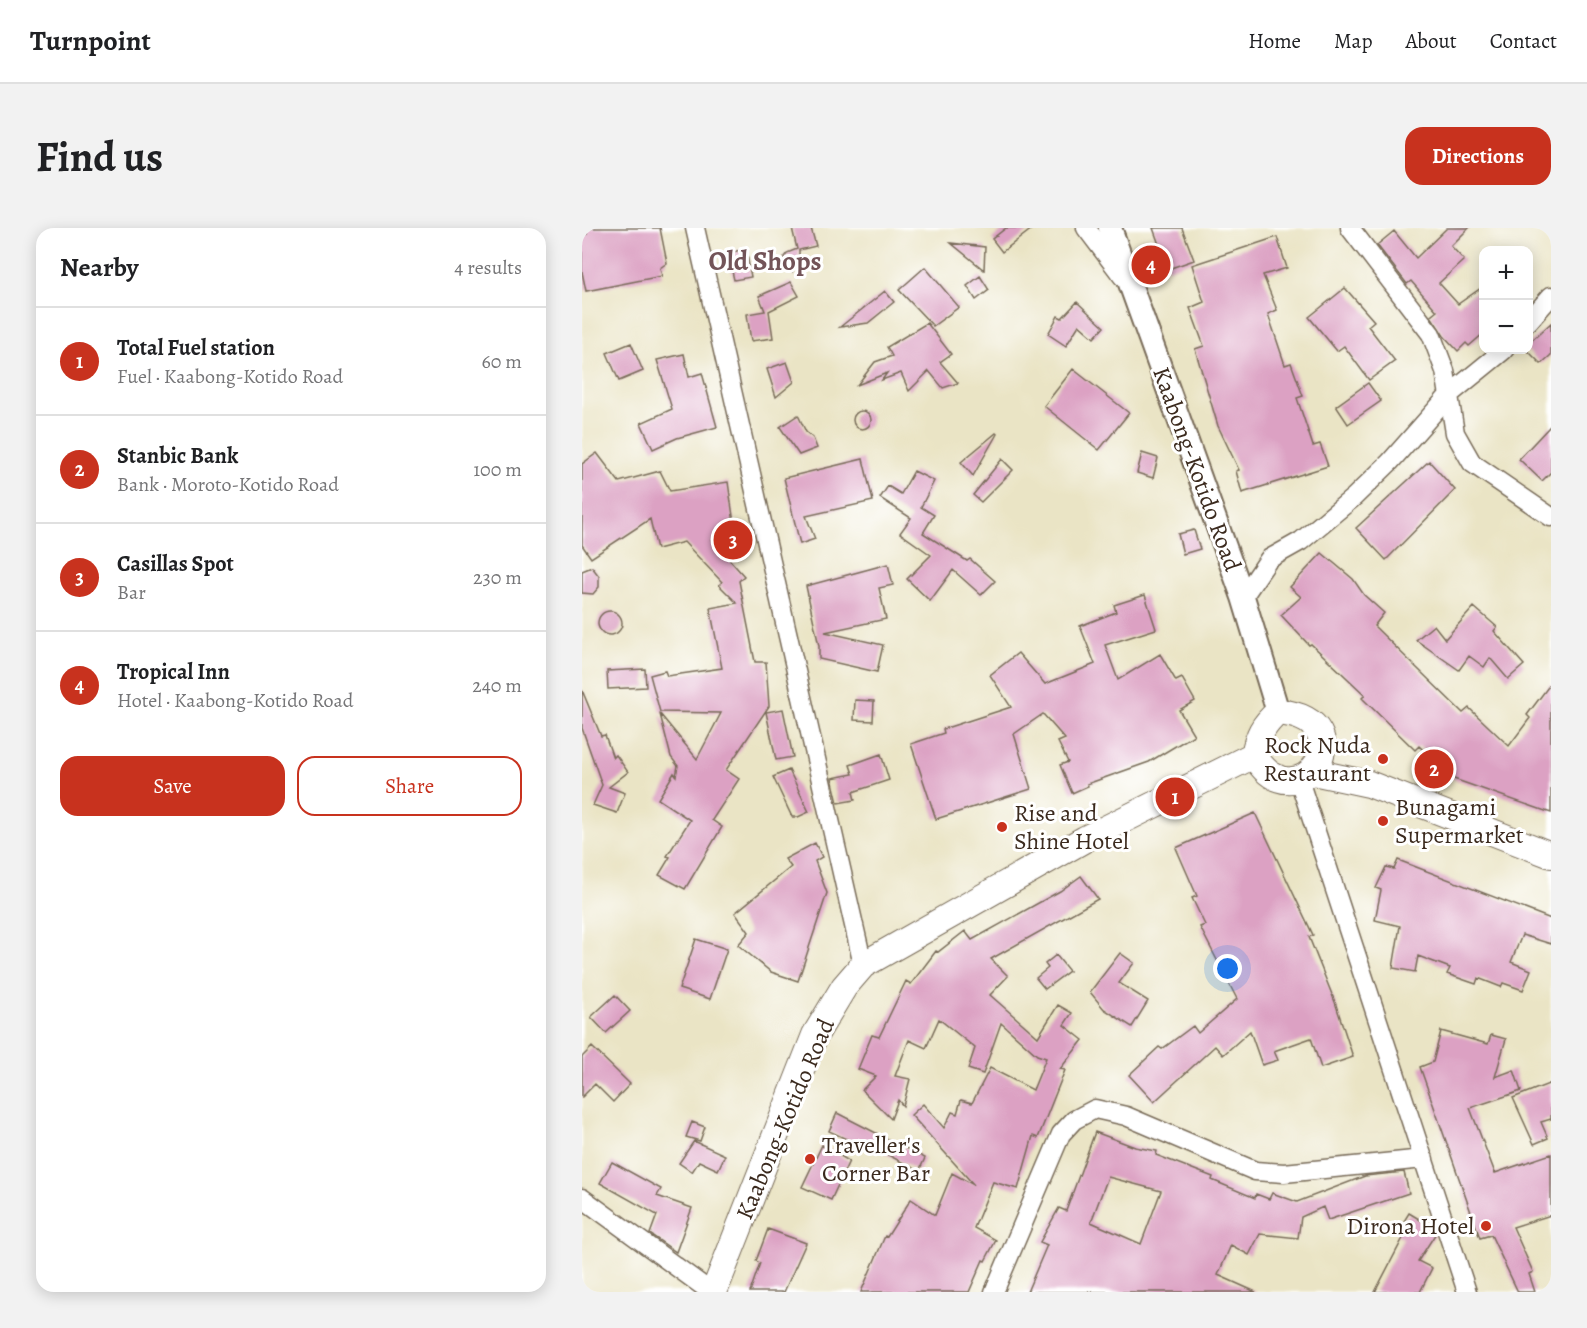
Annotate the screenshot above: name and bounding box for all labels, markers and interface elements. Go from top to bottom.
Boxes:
text: Turnpoint [30,22,151,60]
text: Home [1248,27,1301,55]
text: Map [1334,27,1372,55]
text: About [1405,27,1457,55]
text: Contact [1490,27,1557,55]
button: Directions [1405,127,1551,185]
text: Find us [36,128,163,185]
district label: Old Shops [708,243,822,279]
pin: 4 [1132,243,1170,288]
map controls [1479,246,1533,354]
button: + [1479,246,1533,300]
text: Nearby [60,250,139,285]
text: 4 results [454,254,522,281]
button: − [1479,300,1533,354]
text: Total Fuel station [117,333,275,363]
text: 1 [76,348,83,375]
text: 60 m [482,348,522,375]
street label: Kaabong-Kotido Road [1145,362,1249,576]
text: Fuel · Kaabong-Kotido Road [117,363,343,390]
text: Stanbic Bank [117,441,238,471]
text: 2 [75,456,84,483]
text: 100 m [473,456,522,483]
text: Bank · Moroto-Kotido Road [117,471,339,498]
pin: 3 [714,518,752,562]
text: Casillas Spot [117,549,234,579]
text: 3 [75,564,84,591]
text: 230 m [473,564,522,591]
text: Bar [117,579,146,606]
text: Tropical Inn [117,657,230,687]
text: 4 [75,672,84,699]
text: 240 m [472,672,522,699]
text: Hotel · Kaabong-Kotido Road [117,687,354,714]
place label: Rock Nuda Restaurant [1263,729,1372,789]
pin: 2 [1414,746,1454,792]
marker: Rock Nuda Restaurant [1376,752,1390,766]
button: Save [60,756,285,816]
button: Share [297,756,522,816]
pin: 1 [1156,774,1194,820]
place label: Bunagami Supermarket [1395,791,1524,851]
place label: Rise and Shine Hotel [1014,797,1129,857]
marker: Bunagami Supermarket [1376,814,1390,828]
marker: Rise and Shine Hotel [995,820,1009,834]
your location [1213,954,1242,983]
street label: Kaabong-Kotido Road [728,1013,842,1224]
place label: Traveller's Corner Bar [822,1129,930,1189]
marker: Traveller's Corner Bar [803,1152,817,1166]
place label: Dirona Hotel [1346,1210,1474,1242]
marker: Dirona Hotel [1479,1219,1493,1233]

